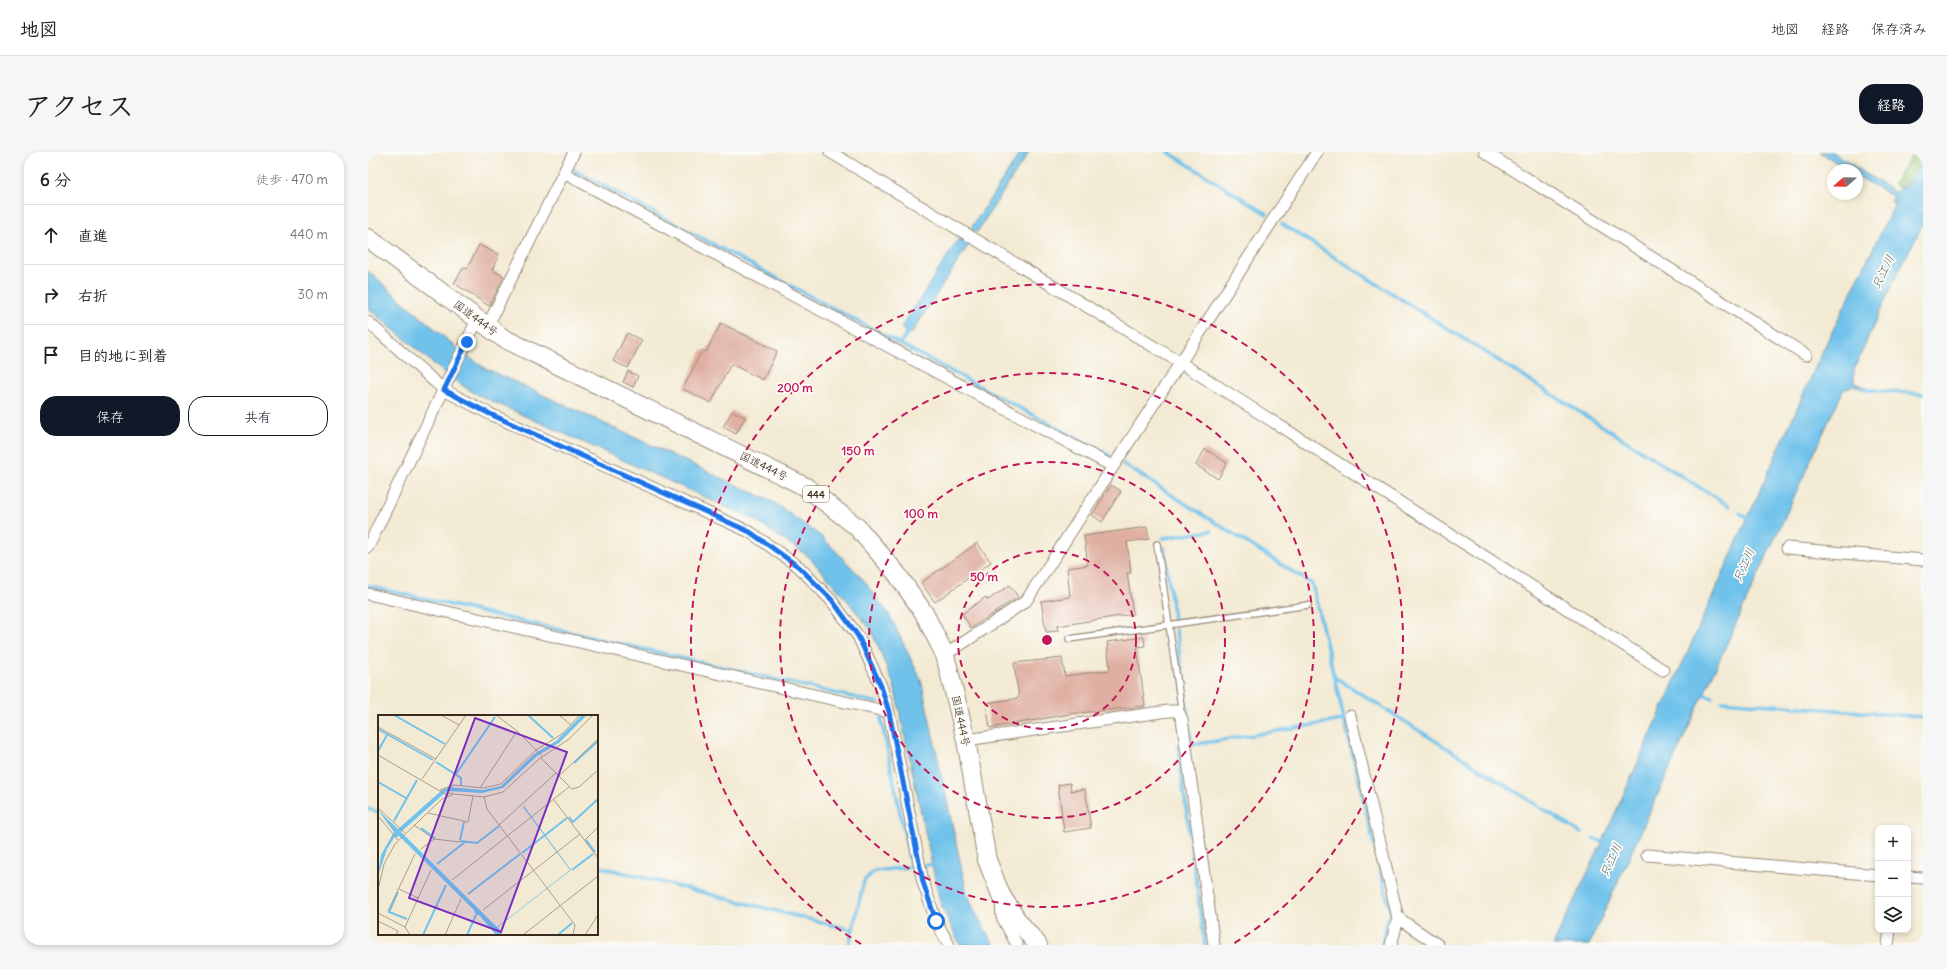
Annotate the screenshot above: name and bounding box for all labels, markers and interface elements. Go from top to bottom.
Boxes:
text: 地図 [20,17,58,41]
text: 地図 [1771,20,1799,38]
text: 経路 [1821,20,1849,38]
text: 保存済み [1871,20,1927,38]
button: 経路 [1859,84,1923,124]
text: アクセス [24,88,134,124]
north arrow [1827,164,1863,200]
text: 6 分 [40,169,71,191]
text: 徒歩 · 470 m [256,171,328,188]
icon: ahead [40,224,62,246]
text: 直進 [78,226,108,245]
text: 440 m [290,226,328,243]
water label: 只江川 [1868,252,1897,291]
icon: right [40,284,62,306]
text: 右折 [78,286,108,305]
text: 30 m [298,286,328,303]
street label: 国道444号 [451,297,501,339]
route end [458,333,476,351]
icon: arrive [40,344,62,366]
text: 目的地に到着 [78,346,168,365]
text: 200 m [777,380,813,395]
button: 保存 [40,396,180,436]
button: 共有 [188,396,328,436]
text: 150 m [842,443,875,458]
street label: 国道444号 [738,448,790,484]
road number: 444 [803,486,829,502]
text: 100 m [904,506,938,521]
water label: 只江川 [1729,545,1758,584]
text: 50 m [970,569,999,584]
centre of rings [1040,633,1054,647]
street label: 国道444号 [949,694,973,748]
inset map [378,715,598,935]
map controls [1875,825,1911,933]
button: + [1875,825,1911,861]
water label: 只江川 [1596,840,1625,879]
button: − [1875,861,1911,897]
button: layers [1875,897,1911,933]
route start [927,912,945,930]

